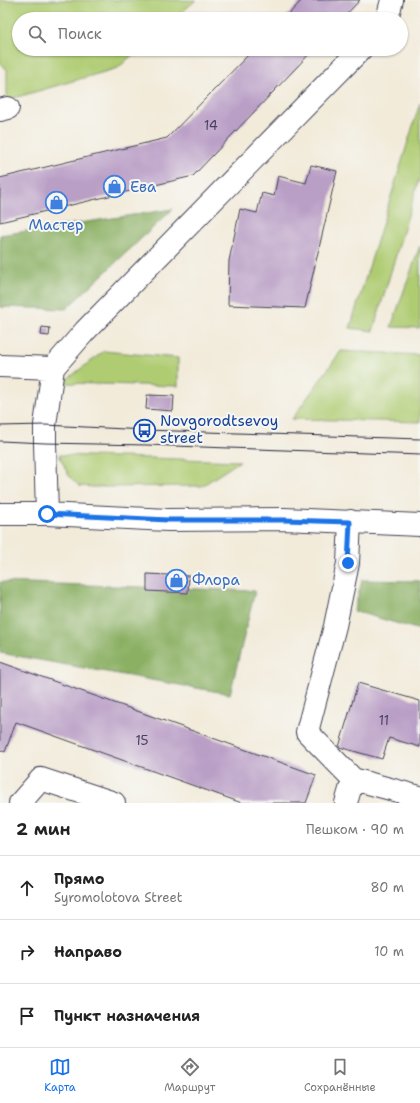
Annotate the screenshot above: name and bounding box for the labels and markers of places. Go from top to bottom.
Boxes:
shop icon: Ева [102,174,128,200]
place label: Ева [130,177,157,197]
shop icon: Мастер [43,189,69,215]
place label: Мастер [28,215,84,235]
place label: Novgorodtsevoy street [160,411,278,448]
bus stop icon: Novgorodtsevoy street [132,417,158,443]
shop icon: Флора [164,567,190,593]
place label: Флора [192,570,240,590]

